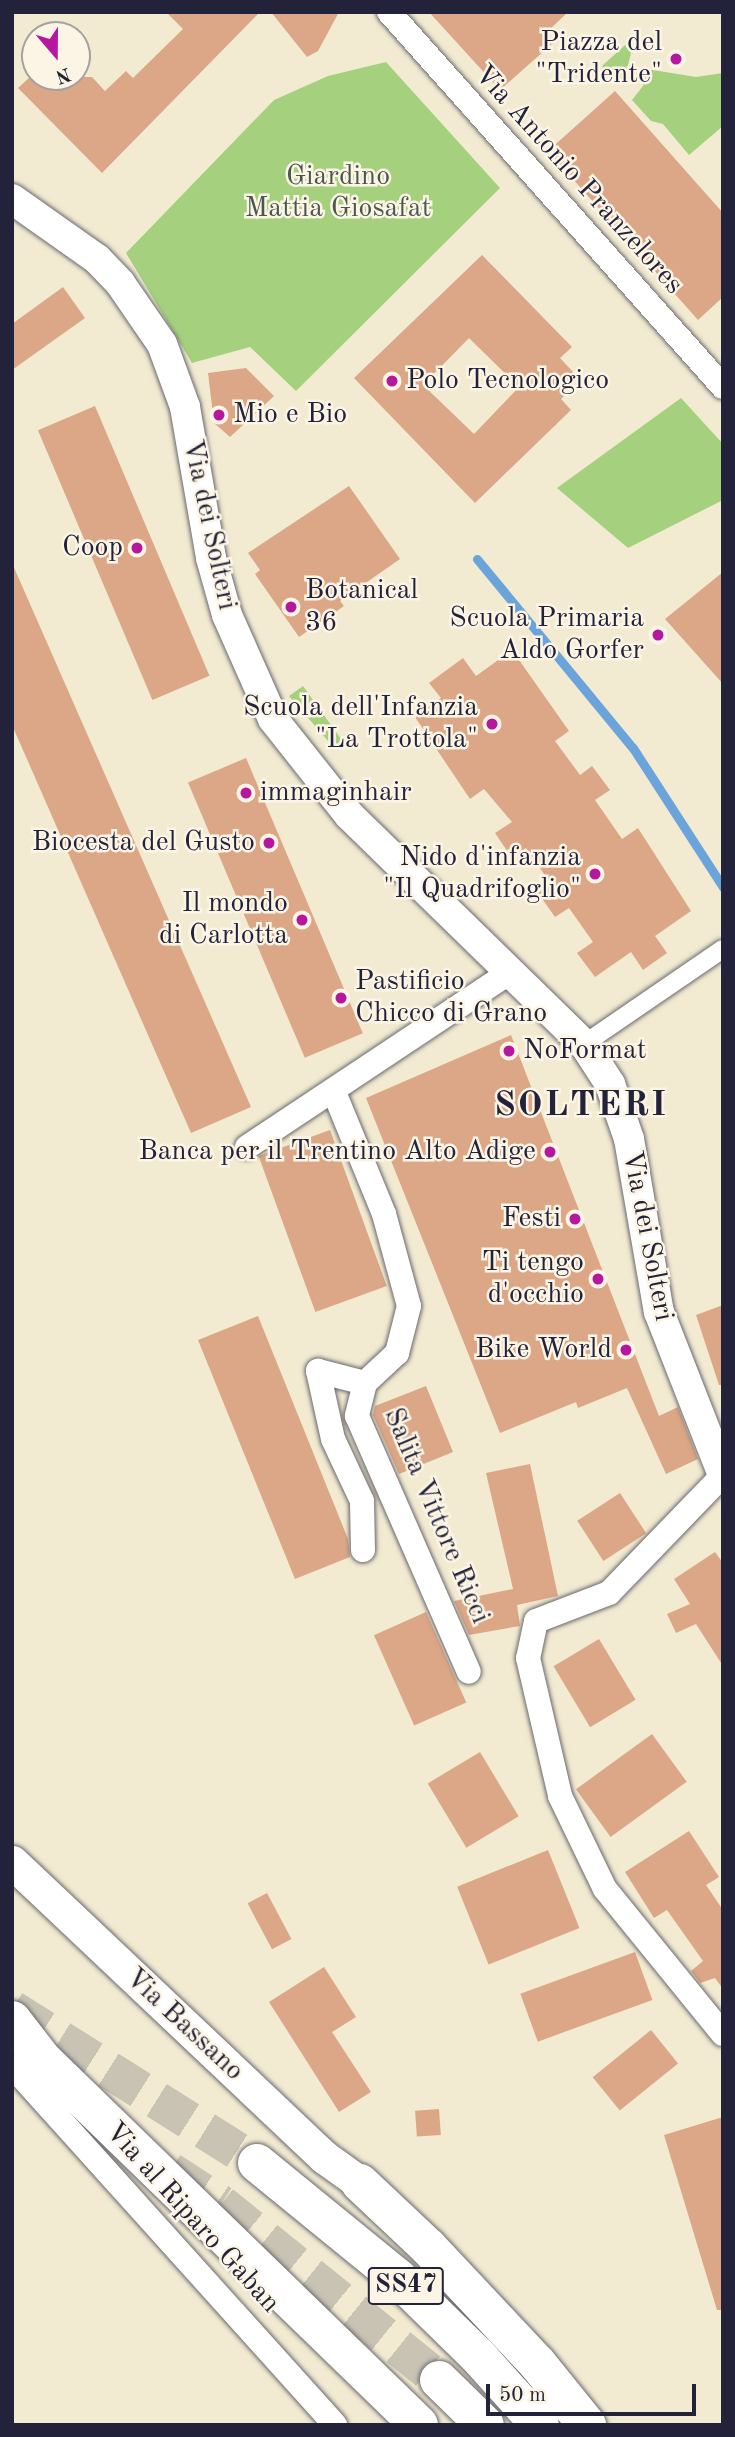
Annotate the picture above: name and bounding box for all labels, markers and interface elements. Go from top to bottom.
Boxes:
north arrow [21,21,91,91]
place label: Piazza del "Tridente" [536,26,662,92]
marker: Piazza del "Tridente" [668,51,684,67]
street label: Via Antonio Pranzelores [466,58,690,302]
text: N [53,63,73,86]
park label: Giardino Mattia Giosafat [245,160,431,226]
place label: Polo Tecnologico [406,364,609,398]
marker: Polo Tecnologico [384,373,400,389]
place label: Mio e Bio [233,398,347,432]
marker: Mio e Bio [211,407,227,423]
street label: Via dei Solteri [175,437,243,613]
place label: Coop [62,531,123,565]
marker: Coop [129,540,145,556]
place label: Botanical 36 [305,574,418,640]
marker: Botanical 36 [283,599,299,615]
place label: Scuola Primaria Aldo Gorfer [449,602,644,668]
marker: Scuola Primaria Aldo Gorfer [650,627,666,643]
place label: Scuola dell'Infanzia "La Trottola" [243,691,478,757]
marker: Scuola dell'Infanzia "La Trottola" [484,716,500,732]
place label: immaginhair [260,776,412,810]
marker: immaginhair [238,785,254,801]
place label: Biocesta del Gusto [32,826,255,860]
marker: Biocesta del Gusto [261,835,277,851]
place label: Nido d'infanzia "Il Quadrifoglio" [383,841,581,907]
marker: Nido d'infanzia "Il Quadrifoglio" [587,866,603,882]
place label: Il mondo di Carlotta [159,887,288,953]
marker: Il mondo di Carlotta [294,912,310,928]
place label: Pastificio Chicco di Grano [355,965,547,1031]
marker: Pastificio Chicco di Grano [333,990,349,1006]
place label: NoFormat [523,1034,647,1068]
marker: NoFormat [501,1043,517,1059]
district label: SOLTERI [495,1085,667,1127]
place label: Banca per il Trentino Alto Adige [138,1135,536,1169]
marker: Banca per il Trentino Alto Adige [542,1144,558,1160]
street label: Via dei Solteri [614,1148,680,1324]
place label: Festi [502,1202,561,1236]
marker: Festi [567,1211,583,1227]
place label: Ti tengo d'occhio [482,1246,584,1312]
marker: Ti tengo d'occhio [590,1271,606,1287]
place label: Bike World [475,1333,612,1367]
marker: Bike World [618,1342,634,1358]
street label: Salita Vittore Ricci [375,1403,497,1629]
street label: Via Bassano [118,1962,250,2088]
street label: Via al Riparo Gaban [97,2116,287,2320]
road number: SS47 [368,2264,444,2308]
scale bar [490,2370,700,2414]
text: 50 m [499,2385,546,2406]

